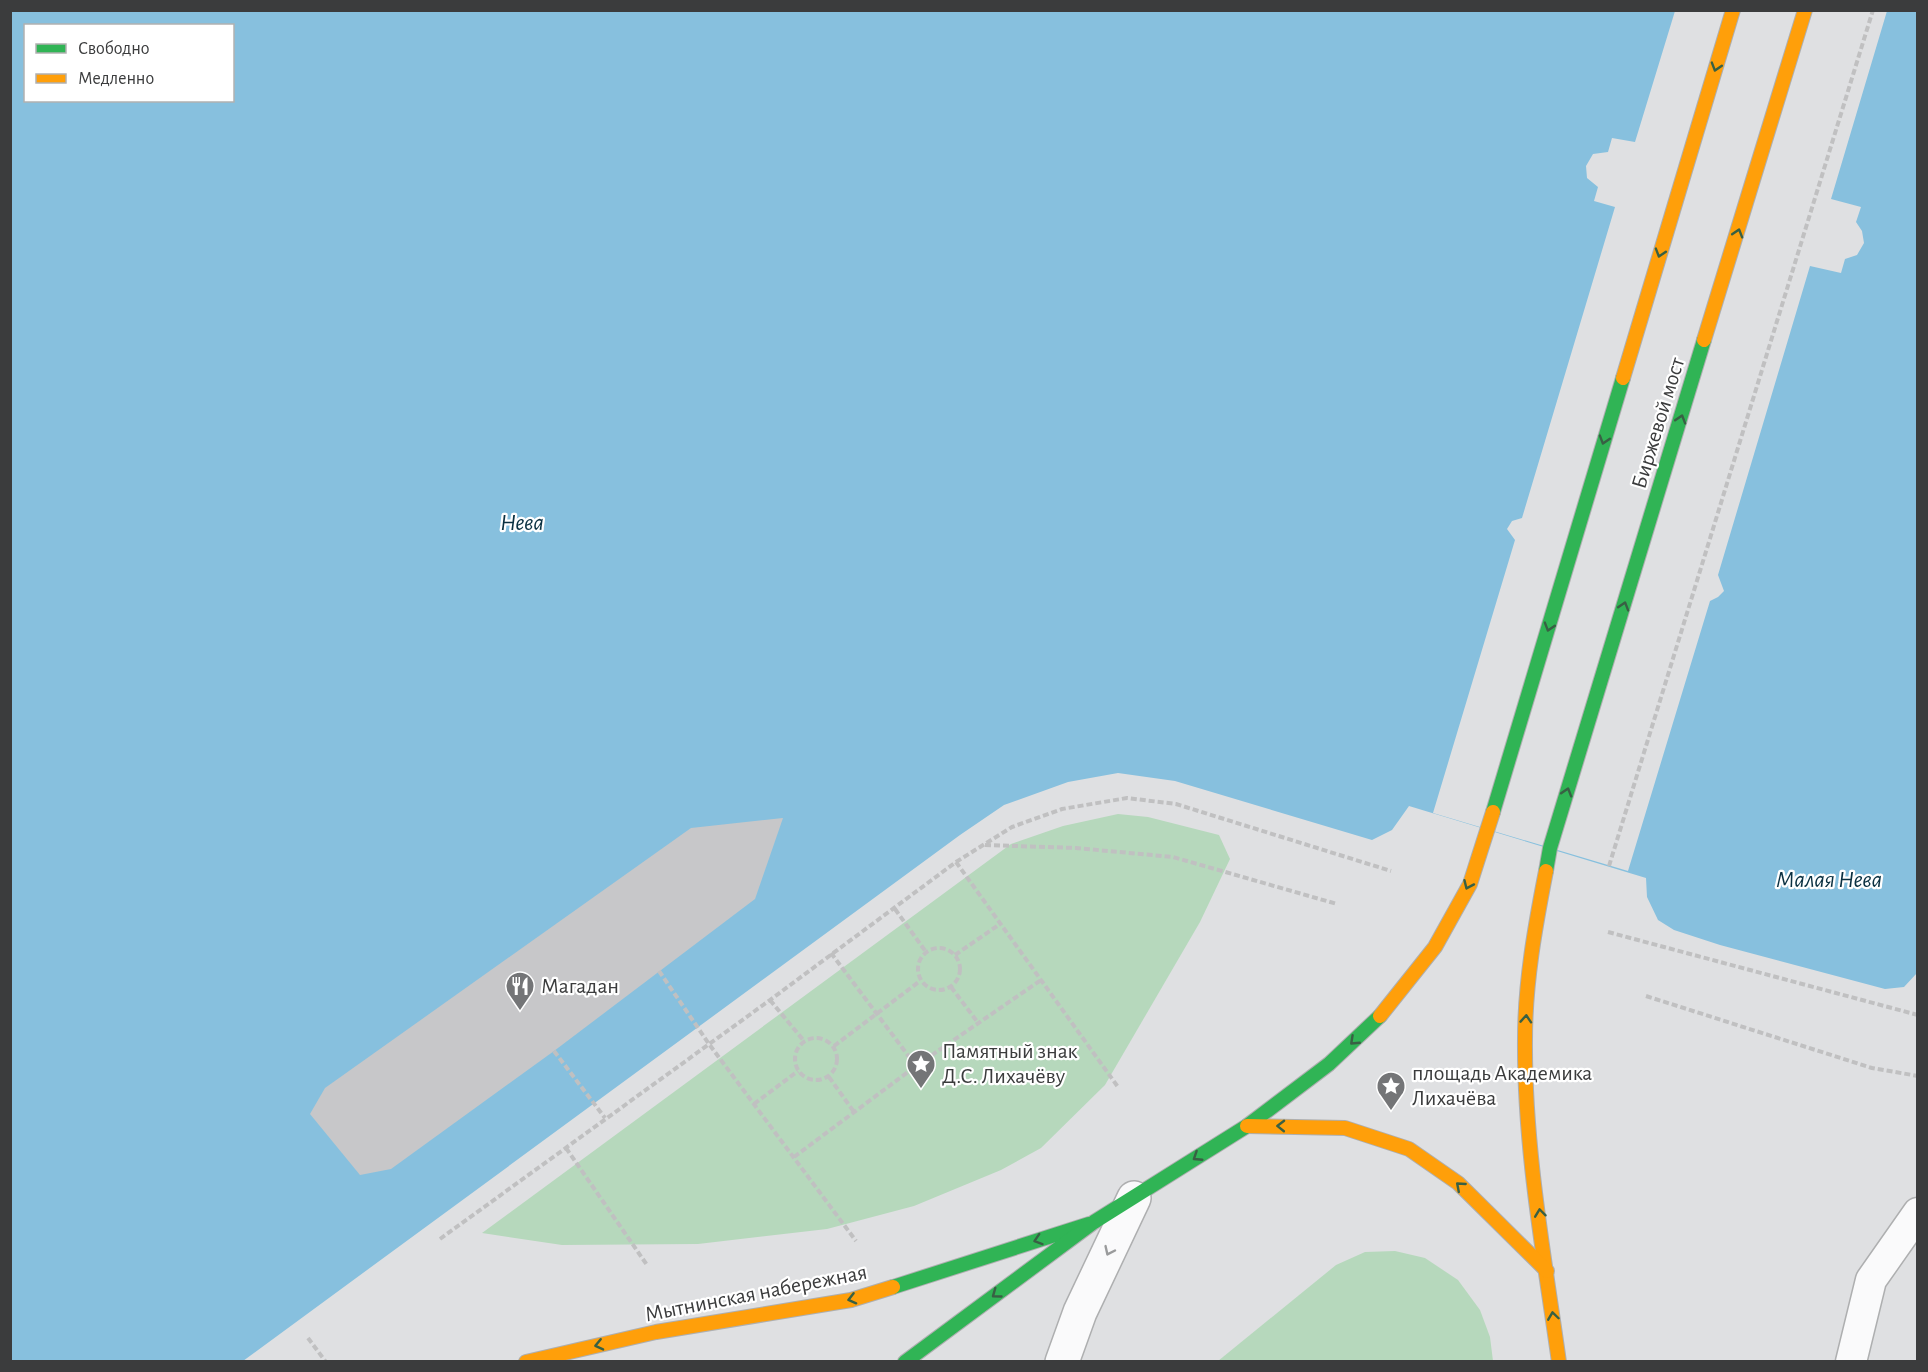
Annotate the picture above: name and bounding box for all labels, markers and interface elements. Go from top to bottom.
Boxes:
legend [24,24,234,102]
text: Свободно [78,39,150,58]
one-way arrow [1711,61,1723,71]
text: Медленно [78,70,154,88]
one-way arrow [1731,228,1743,239]
one-way arrow [1655,247,1667,258]
street label: Биржевой мост [1628,354,1689,491]
one-way arrow [1674,414,1686,425]
one-way arrow [1599,434,1611,445]
water label: Нева [500,511,544,535]
one-way arrow [1617,601,1629,612]
one-way arrow [1544,621,1556,632]
one-way arrow [1560,787,1572,798]
water label: Малая Нева [1776,868,1882,892]
one-way arrow [1464,878,1476,889]
restaurant icon: Магадан [504,970,536,1012]
place label: Магадан [541,975,619,997]
one-way arrow [1520,1014,1533,1023]
one-way arrow [1350,1033,1361,1044]
place label: Памятный знак Д.С. Лихачёву [942,1040,1078,1087]
place icon: Памятный знак Д.С. Лихачёву [905,1048,937,1090]
place label: площадь Академика Лихачёва [1412,1062,1592,1109]
place icon: площадь Академика Лихачёва [1375,1070,1407,1112]
one-way arrow [1276,1120,1285,1132]
one-way arrow [1193,1150,1204,1161]
one-way arrow [1456,1182,1467,1193]
one-way arrow [1534,1209,1546,1218]
one-way arrow [1033,1233,1044,1245]
one-way arrow [1104,1245,1116,1256]
street label: Мытнинская набережная [643,1261,869,1325]
one-way arrow [991,1287,1002,1298]
one-way arrow [847,1291,857,1304]
one-way arrow [1548,1312,1560,1321]
one-way arrow [595,1338,605,1351]

